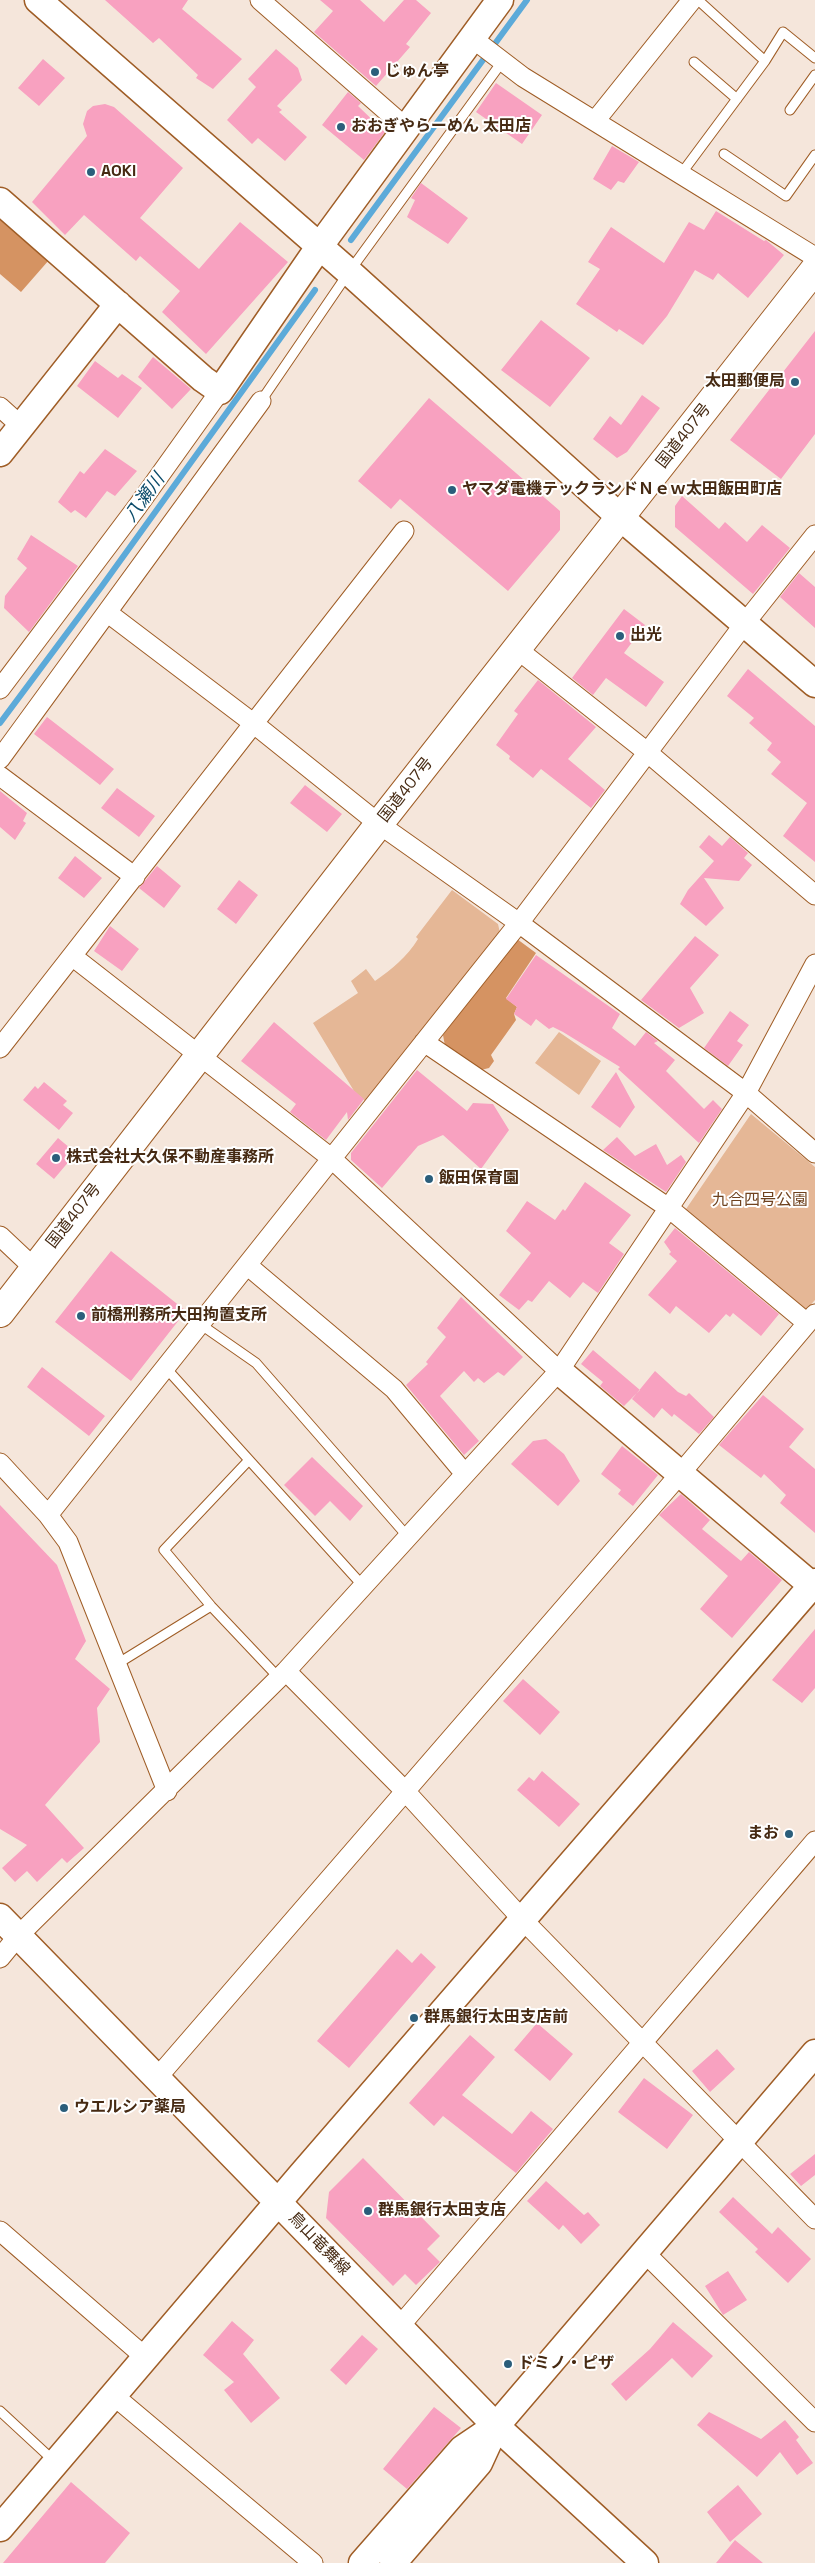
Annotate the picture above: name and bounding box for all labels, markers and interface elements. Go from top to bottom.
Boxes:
place label: じゅん亭 [385,62,449,82]
marker: じゅん亭 [369,66,381,78]
place label: おおぎやらーめん 太田店 [351,117,531,137]
marker: おおぎやらーめん 太田店 [335,121,347,133]
place label: AOKI [101,162,136,182]
marker: AOKI [85,166,97,178]
place label: 太田郵便局 [705,372,785,392]
marker: 太田郵便局 [789,376,801,388]
street label: 国道407号 [653,400,715,472]
water label: 八瀬川 [120,470,170,526]
place label: ヤマダ電機テックランドＮｅｗ太田飯田町店 [462,480,782,500]
marker: ヤマダ電機テックランドＮｅｗ太田飯田町店 [446,484,458,496]
place label: 出光 [630,626,662,646]
marker: 出光 [614,630,626,642]
street label: 国道407号 [375,754,437,826]
place label: 株式会社大久保不動産事務所 [66,1148,274,1168]
marker: 株式会社大久保不動産事務所 [50,1152,62,1164]
place label: 飯田保育園 [439,1169,519,1189]
marker: 飯田保育園 [423,1173,435,1185]
street label: 国道407号 [43,1180,105,1252]
park label: 九合四号公園 [712,1191,808,1211]
place label: 前橋刑務所大田拘置支所 [91,1306,267,1326]
marker: 前橋刑務所大田拘置支所 [75,1310,87,1322]
place label: まお [747,1824,779,1844]
marker: まお [783,1828,795,1840]
place label: 群馬銀行太田支店前 [424,2008,568,2028]
marker: 群馬銀行太田支店前 [408,2012,420,2024]
place label: ウエルシア薬局 [74,2098,186,2118]
marker: ウエルシア薬局 [58,2102,70,2114]
place label: 群馬銀行太田支店 [378,2201,506,2221]
marker: 群馬銀行太田支店 [362,2205,374,2217]
street label: 鳥山竜舞線 [284,2209,354,2279]
place label: ドミノ・ピザ [518,2354,614,2374]
marker: ドミノ・ピザ [502,2358,514,2370]

